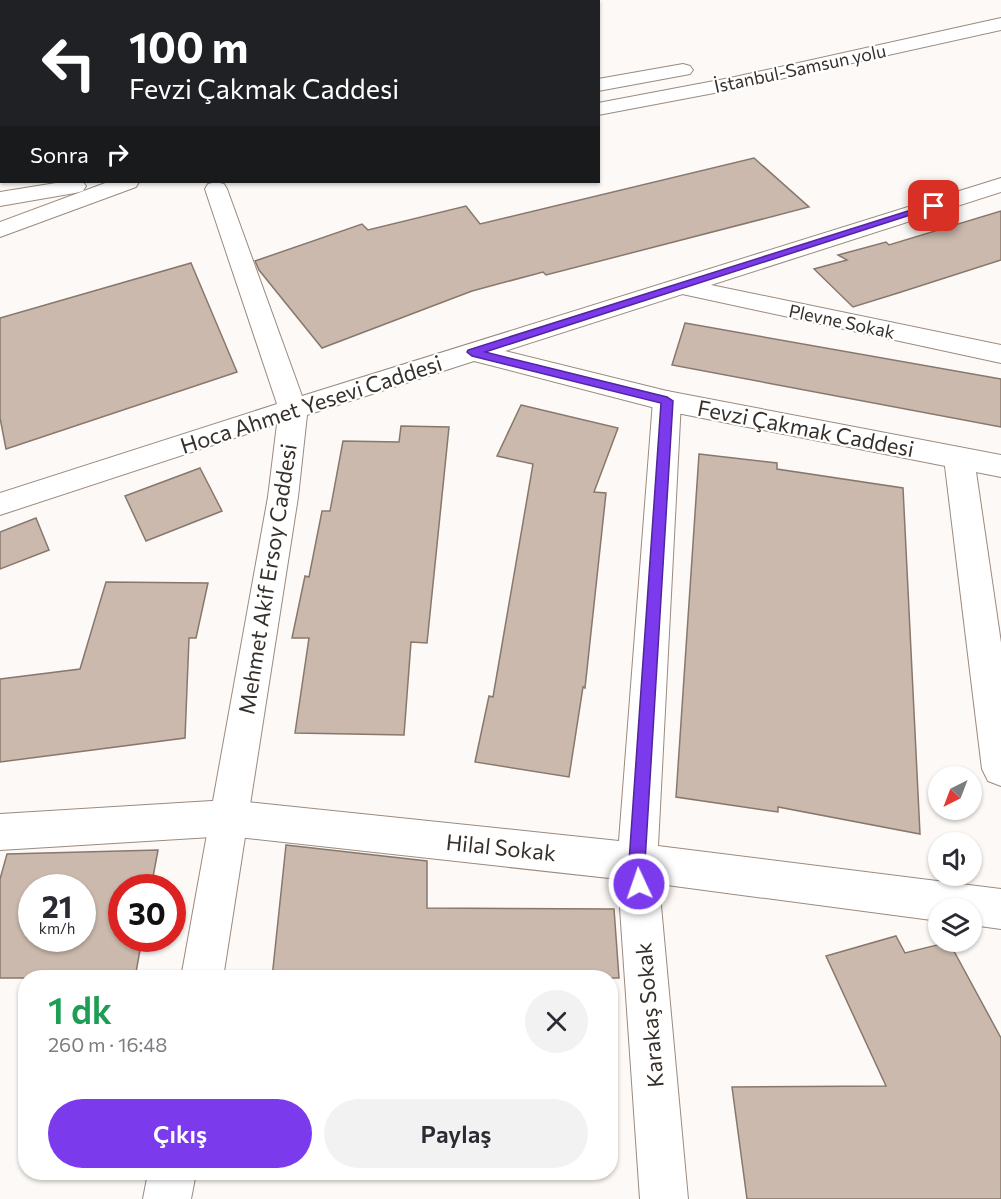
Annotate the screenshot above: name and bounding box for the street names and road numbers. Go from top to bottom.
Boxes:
street label: İstanbul-Samsun yolu [712,39,888,97]
street label: Plevne Sokak [787,299,897,343]
street label: Hoca Ahmet Yesevi Caddesi [177,349,445,459]
street label: Fevzi Çakmak Caddesi [695,394,917,462]
street label: Mehmet Akif Ersoy Caddesi [232,442,302,716]
street label: Hilal Sokak [445,828,557,866]
street label: Karakaş Sokak [629,941,669,1089]

